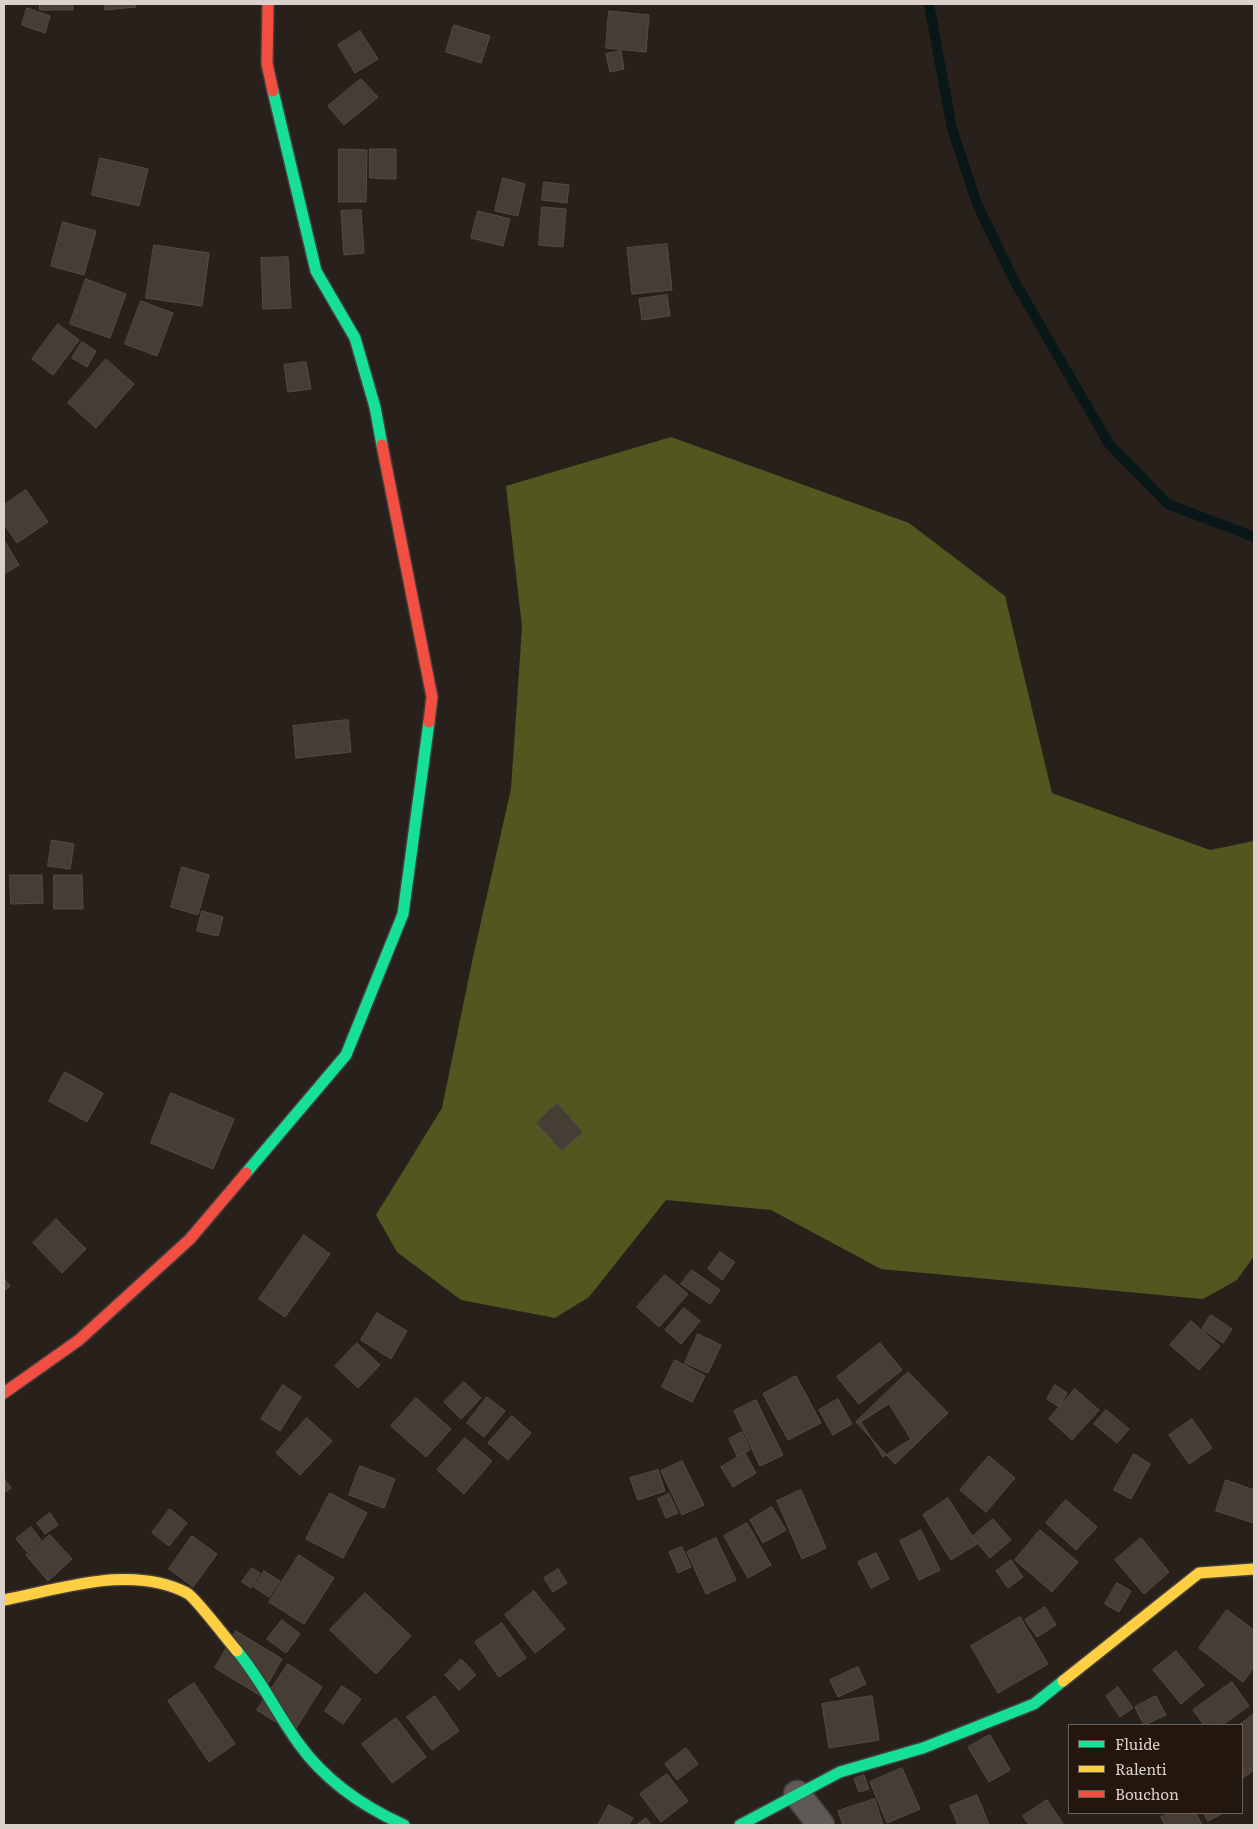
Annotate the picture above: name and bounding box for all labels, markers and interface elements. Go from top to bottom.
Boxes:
legend [1068,1724,1243,1814]
text: Fluide [1115,1732,1160,1755]
text: Ralenti [1115,1757,1167,1780]
text: Bouchon [1115,1782,1179,1805]

